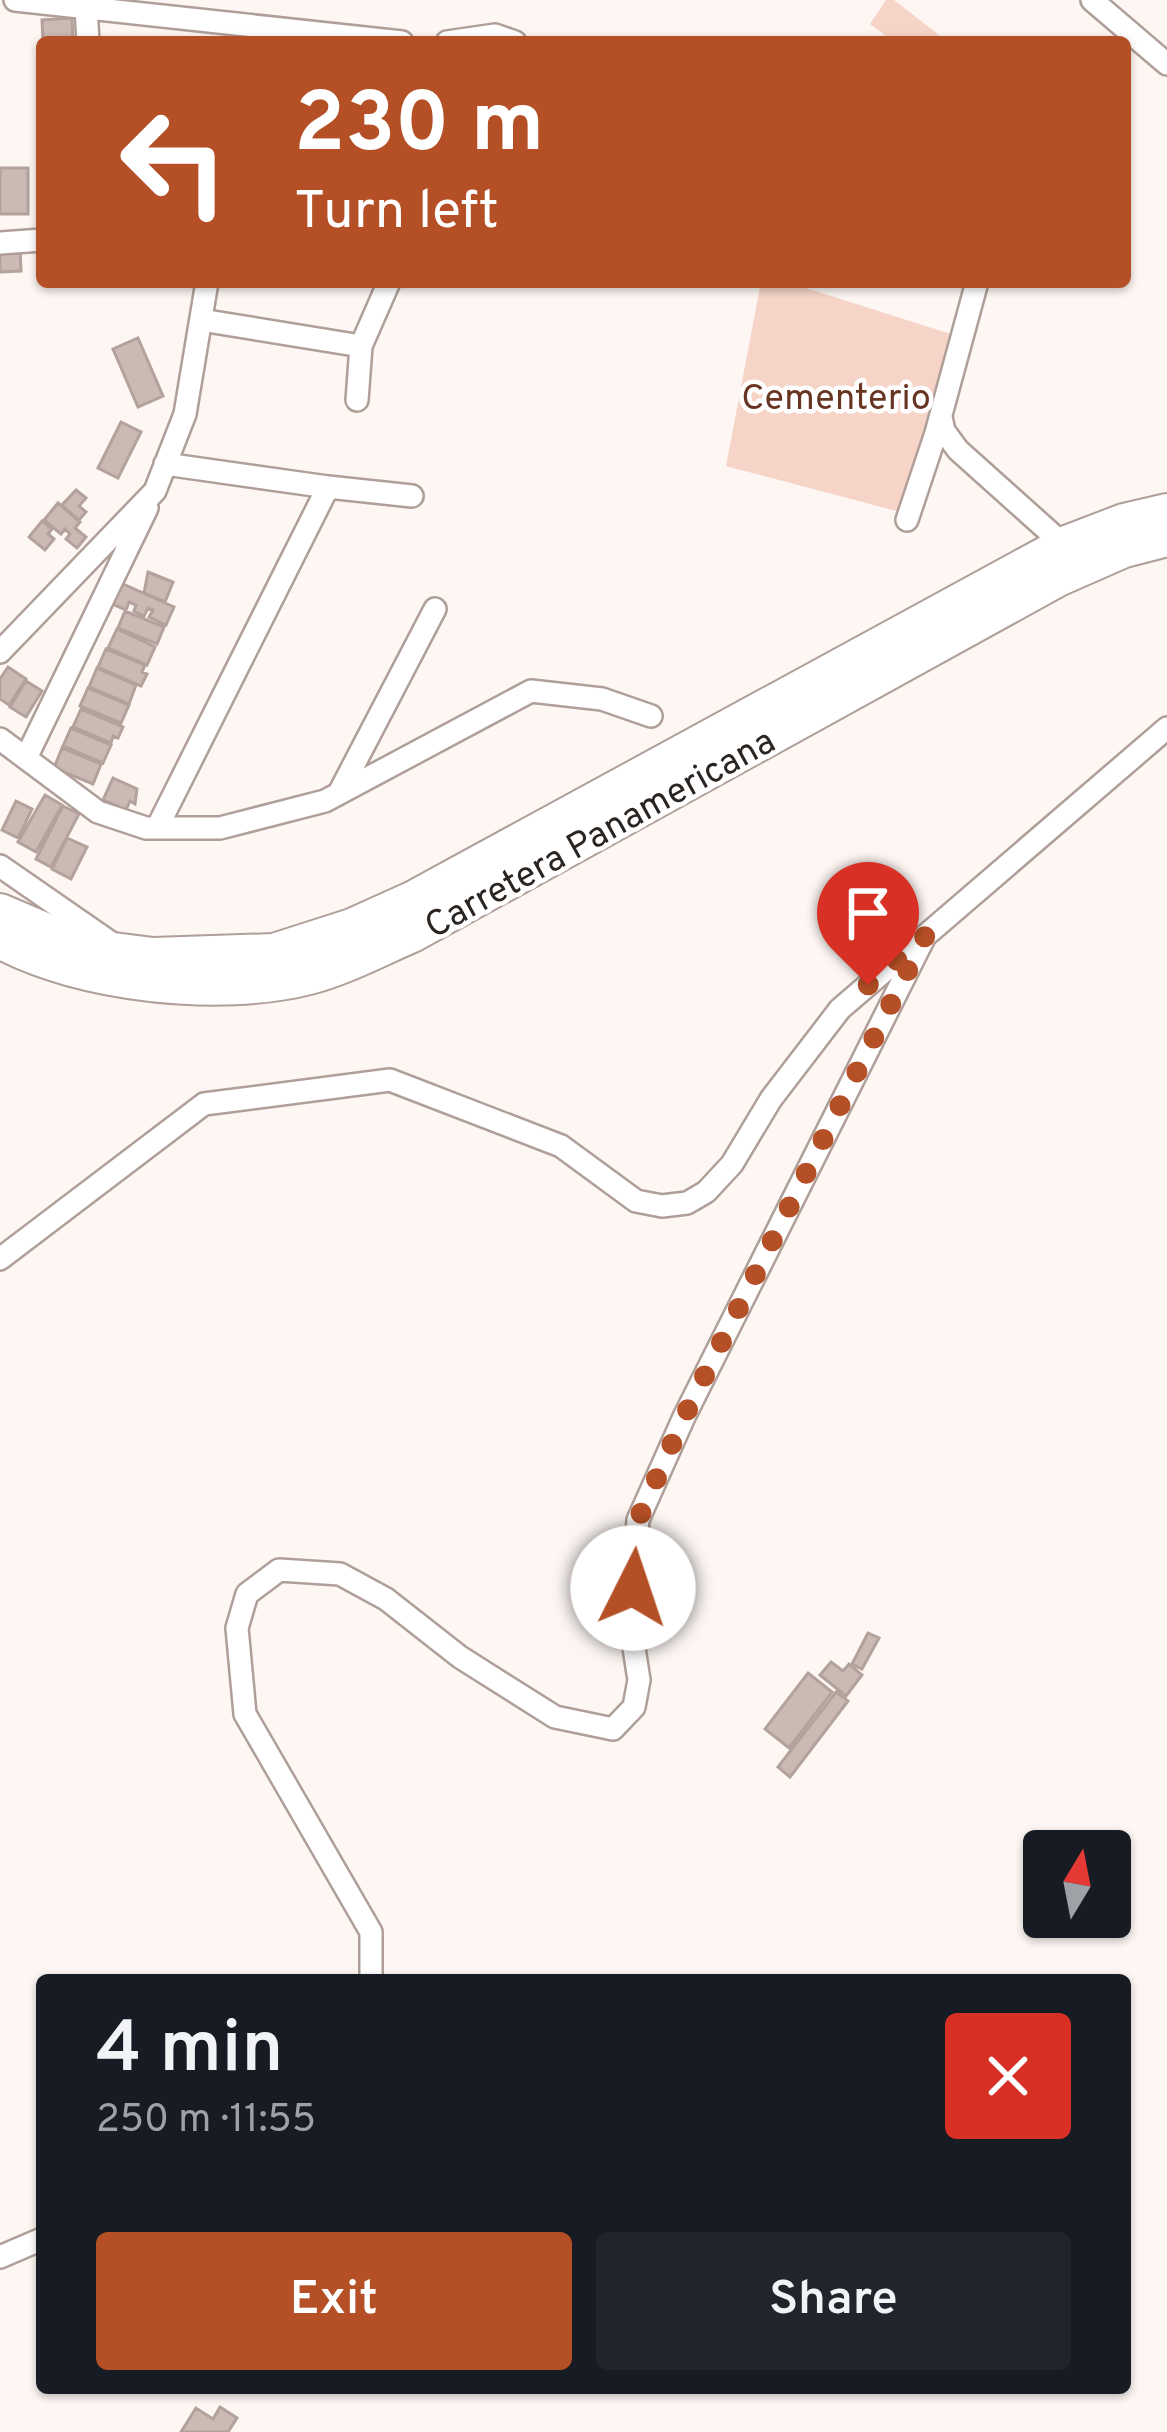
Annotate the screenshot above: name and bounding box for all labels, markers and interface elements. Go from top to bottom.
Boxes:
text: 230 m [294,75,544,181]
icon: left [96,84,252,240]
text: Turn left [294,179,499,248]
park label: Cementerio [741,377,931,423]
street label: Carretera Panamericana [418,720,784,951]
pin [817,862,919,985]
icon: arrive [835,880,901,946]
position arrow [570,1525,696,1651]
north arrow [1023,1830,1131,1938]
map controls [1023,1830,1131,1938]
text: 4 min [96,2006,283,2098]
button: close [945,2013,1071,2139]
text: 250 m · 11:55 [96,2097,316,2146]
button: Exit [96,2232,572,2370]
button: Share [596,2232,1071,2370]

